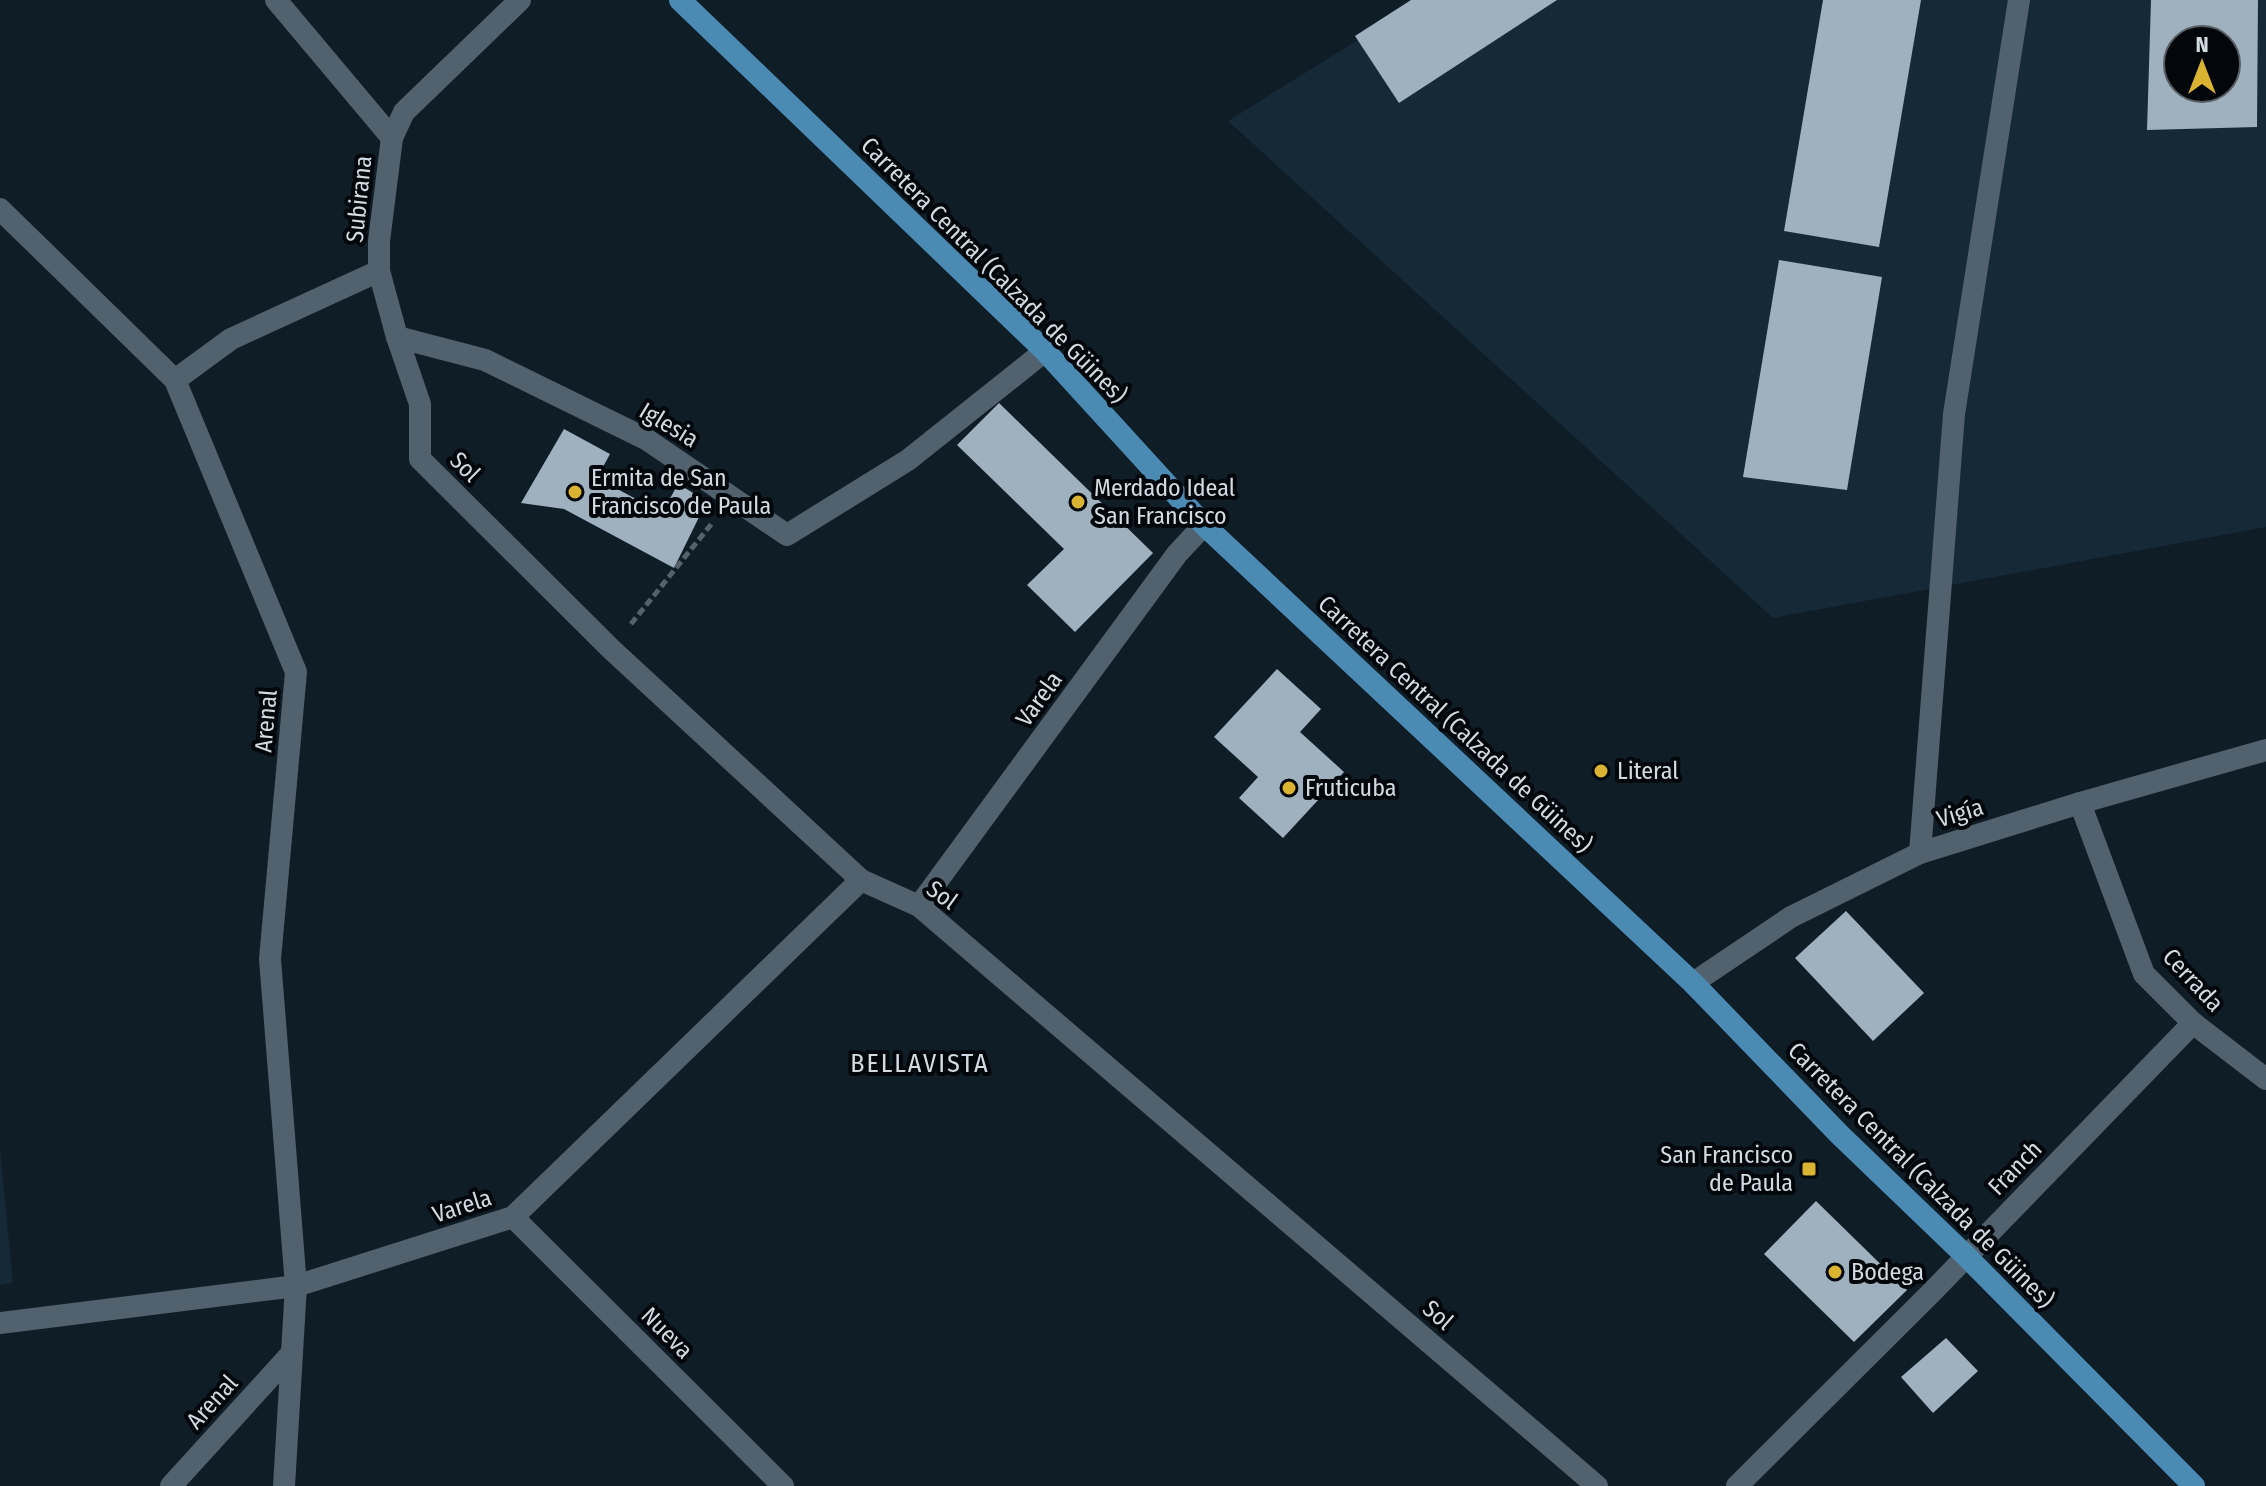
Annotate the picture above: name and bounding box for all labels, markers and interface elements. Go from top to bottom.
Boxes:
north arrow [2162,24,2242,104]
text: N [2195,31,2209,58]
street label: Carretera Central (Calzada de Güines) [855,131,1133,409]
street label: Subirana [341,154,377,244]
street label: Iglesia [634,397,704,453]
street label: Sol [444,446,486,488]
place label: Ermita de San Francisco de Paula [591,464,771,520]
place label: Merdado Ideal San Francisco [1094,474,1235,530]
marker: Ermita de San Francisco de Paula [566,483,584,501]
marker: Merdado Ideal San Francisco [1069,493,1087,511]
street label: Carretera Central (Calzada de Güines) [1312,590,1598,858]
street label: Varela [1010,666,1068,732]
street label: Arenal [249,689,283,753]
place label: Literal [1617,757,1679,785]
marker: Literal [1592,762,1610,780]
place label: Fruticuba [1305,774,1396,802]
marker: Fruticuba [1280,779,1298,797]
street label: Vigía [1933,793,1987,833]
street label: Sol [921,875,963,915]
street label: Cerrada [2157,943,2229,1017]
street label: Carretera Central (Calzada de Güines) [1782,1036,2060,1314]
district label: BELLAVISTA [850,1048,990,1079]
street label: Franch [1982,1135,2048,1201]
place label: San Francisco de Paula [1660,1141,1793,1197]
marker: San Francisco de Paula [1800,1160,1818,1178]
street label: Varela [429,1183,495,1229]
place label: Bodega [1851,1258,1924,1286]
marker: Bodega [1826,1263,1844,1281]
street label: Sol [1417,1294,1459,1336]
street label: Nueva [636,1302,698,1364]
street label: Arenal [181,1369,243,1435]

